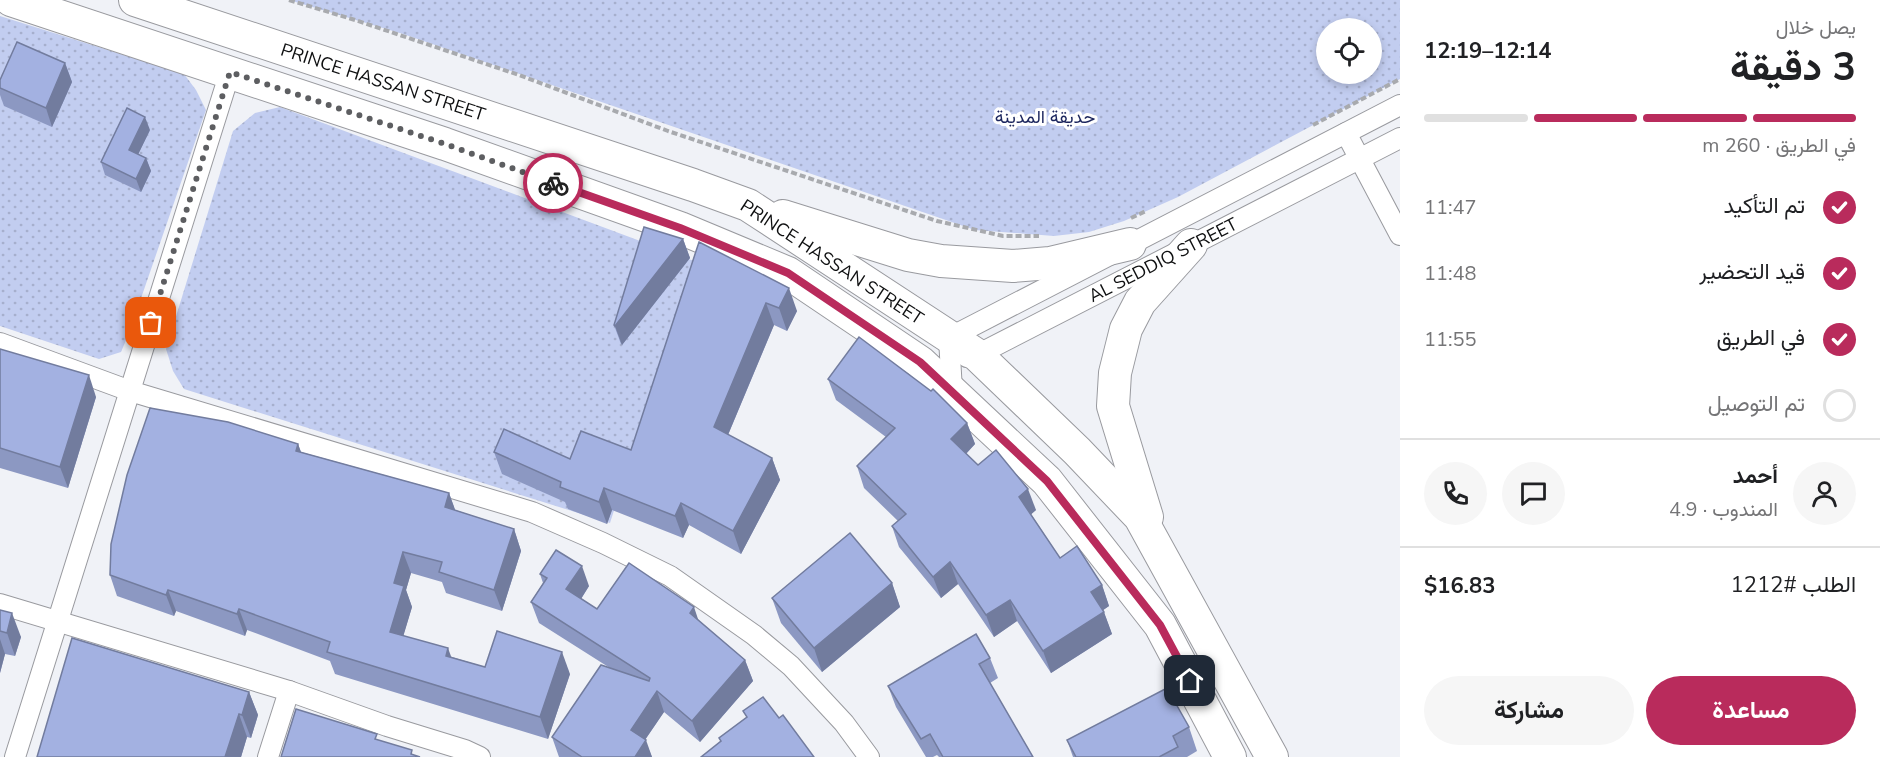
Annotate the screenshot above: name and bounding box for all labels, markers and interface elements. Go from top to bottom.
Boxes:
text: يصل خلال [1776,14,1856,41]
map controls [1316,18,1382,84]
button: locate [1316,18,1382,84]
text: 12:14–12:19 [1424,36,1552,66]
street label: PRINCE HASSAN STREET [278,38,489,126]
text: 3 دقيقة [1730,41,1856,94]
park label: حديقة المدينة [995,105,1095,129]
text: في الطريق · 260 m [1702,132,1856,159]
courier [523,153,583,213]
icon: bike [537,167,570,200]
text: تم التأكيد [1724,191,1805,221]
icon: check [1823,191,1856,224]
street label: PRINCE HASSAN STREET [736,194,928,330]
text: 11:47 [1424,194,1477,221]
street label: AL SEDDIQ STREET [1084,212,1242,308]
text: قيد التحضير [1699,257,1805,287]
icon: check [1823,257,1856,290]
text: 11:48 [1424,260,1477,287]
pin [125,297,176,348]
icon: bag [134,306,167,339]
text: في الطريق [1716,323,1805,353]
icon: check [1823,323,1856,356]
text: 11:55 [1424,326,1477,353]
text: تم التوصيل [1708,389,1805,419]
text: أحمد [1733,461,1778,491]
button: phone [1424,462,1487,525]
button: chat [1502,462,1565,525]
button: person [1793,462,1856,525]
text: المندوب · 4.9 [1669,496,1778,523]
text: الطلب #1212 [1731,570,1856,600]
text: $16.83 [1424,571,1495,601]
pin [1164,655,1215,706]
icon: home [1173,664,1206,697]
button: مشاركة [1424,676,1634,745]
button: مساعدة [1646,676,1856,745]

